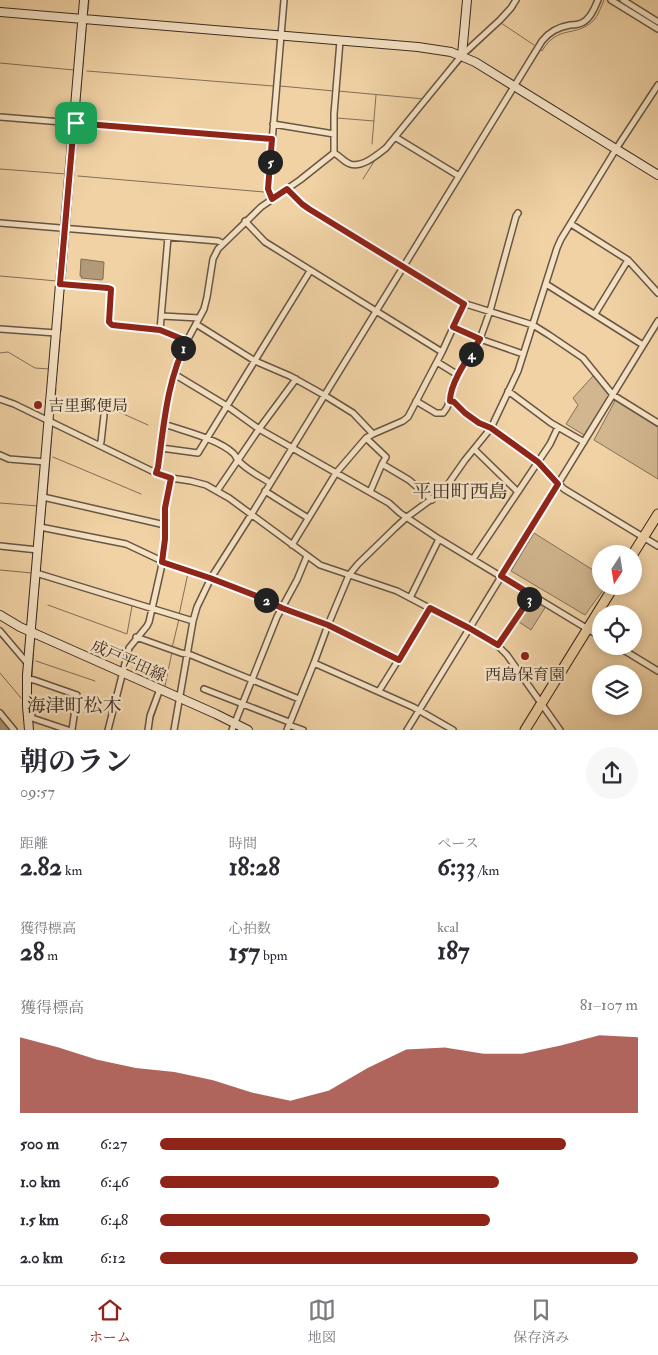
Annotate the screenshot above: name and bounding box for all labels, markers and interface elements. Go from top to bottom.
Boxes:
pin [55,102,97,144]
icon: arrive [62,109,90,137]
pin: 5 [258,150,282,174]
text: 5 [267,154,274,171]
pin: 1 [170,336,196,360]
text: 1 [181,340,186,357]
pin: 4 [458,342,484,366]
text: 4 [468,346,475,363]
place label: 吉里郵便局 [48,396,128,416]
marker: 吉里郵便局 [32,399,44,411]
district label: 平田町西島 [412,480,508,504]
north arrow [592,545,642,595]
map controls [592,545,642,715]
pin: 3 [516,586,542,612]
pin: 2 [254,588,278,612]
text: 3 [527,591,532,608]
text: 2 [263,592,270,609]
button: locate [592,605,642,655]
street label: 成戸平田線 [88,636,169,686]
marker: 西島保育園 [519,650,531,662]
place label: 西島保育園 [485,665,565,685]
button: layers [592,665,642,715]
district label: 海津町松木 [26,694,122,718]
text: 朝のラン [20,745,132,780]
button: share [586,747,638,799]
text: 09:57 [20,782,55,802]
text: 距離 [20,835,48,852]
text: 時間 [229,835,257,852]
text: ペース [437,835,479,852]
text: 2.82 [20,852,62,883]
text: 18:28 [229,852,280,883]
text: 6:33 [437,852,475,883]
text: km [62,862,82,879]
text: /km [475,862,499,879]
text: kcal [437,919,459,936]
text: 獲得標高 [20,920,76,937]
text: 心拍数 [229,920,271,937]
text: 187 [437,936,469,967]
text: 28 [20,937,44,968]
text: 157 [229,937,260,968]
text: m [44,947,58,964]
text: bpm [260,947,288,964]
text: 81–107 m [580,995,638,1015]
text: 獲得標高 [20,998,84,1018]
text: 500 m [20,1134,59,1154]
text: 6:27 [100,1134,127,1154]
text: 1.0 km [20,1172,60,1192]
text: 6:46 [100,1172,129,1192]
text: 1.5 km [20,1210,59,1230]
text: 6:48 [100,1210,128,1230]
text: 2.0 km [20,1248,63,1268]
text: 6:12 [100,1248,126,1268]
tab: ホーム [89,1296,131,1346]
tab: 地図 [308,1296,336,1346]
tab: 保存済み [513,1296,569,1346]

